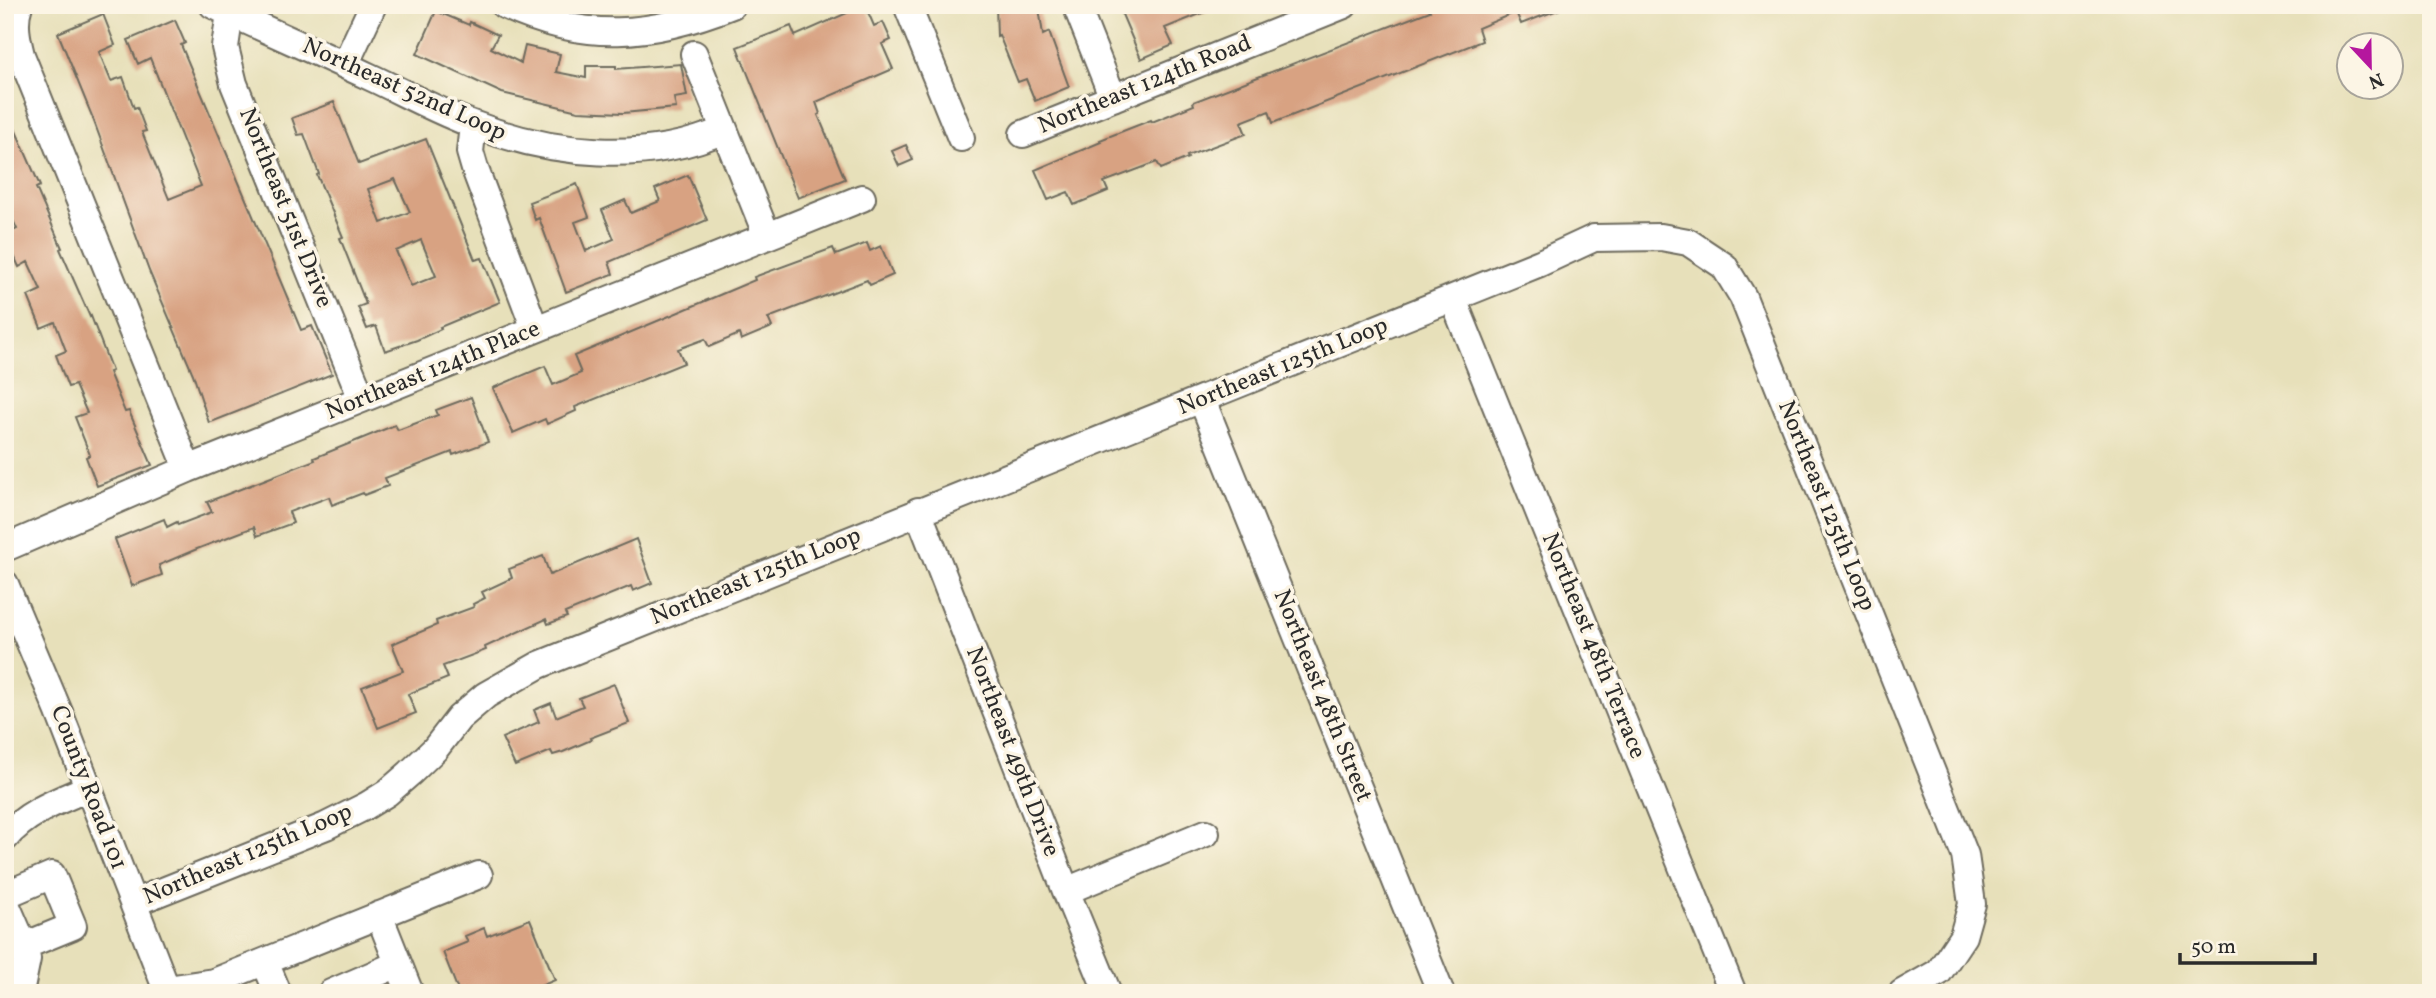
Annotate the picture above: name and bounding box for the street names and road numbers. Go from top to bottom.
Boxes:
street label: Northeast 124th Road [1033,27,1257,143]
street label: Northeast 52nd Loop [297,30,511,150]
street label: Northeast 51st Drive [229,103,341,313]
street label: Northeast 125th Loop [1173,309,1393,425]
street label: Northeast 124th Place [321,312,545,430]
street label: Northeast 125th Loop [1768,396,1884,616]
street label: Northeast 125th Loop [646,519,866,635]
street label: Northeast 48th Terrace [1532,528,1654,764]
street label: Northeast 48th Street [1264,585,1380,807]
street label: Northeast 49th Drive [956,642,1068,862]
street label: County Road 101 [41,701,135,875]
street label: Northeast 125th Loop [138,796,358,914]

